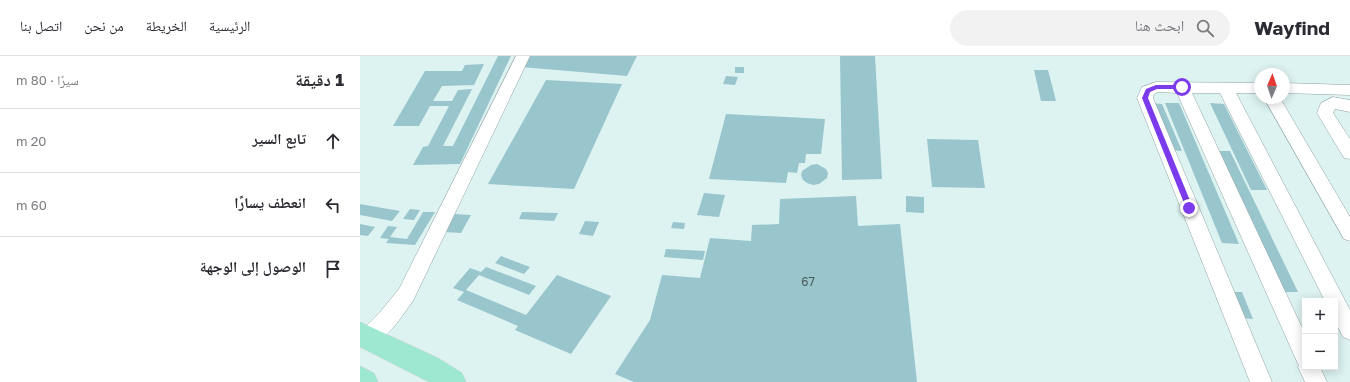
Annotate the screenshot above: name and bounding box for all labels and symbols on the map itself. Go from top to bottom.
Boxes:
north arrow [1254,68,1290,104]
route start [1173,78,1191,96]
route end [1180,199,1198,217]
house number: 67 [801,274,815,289]

